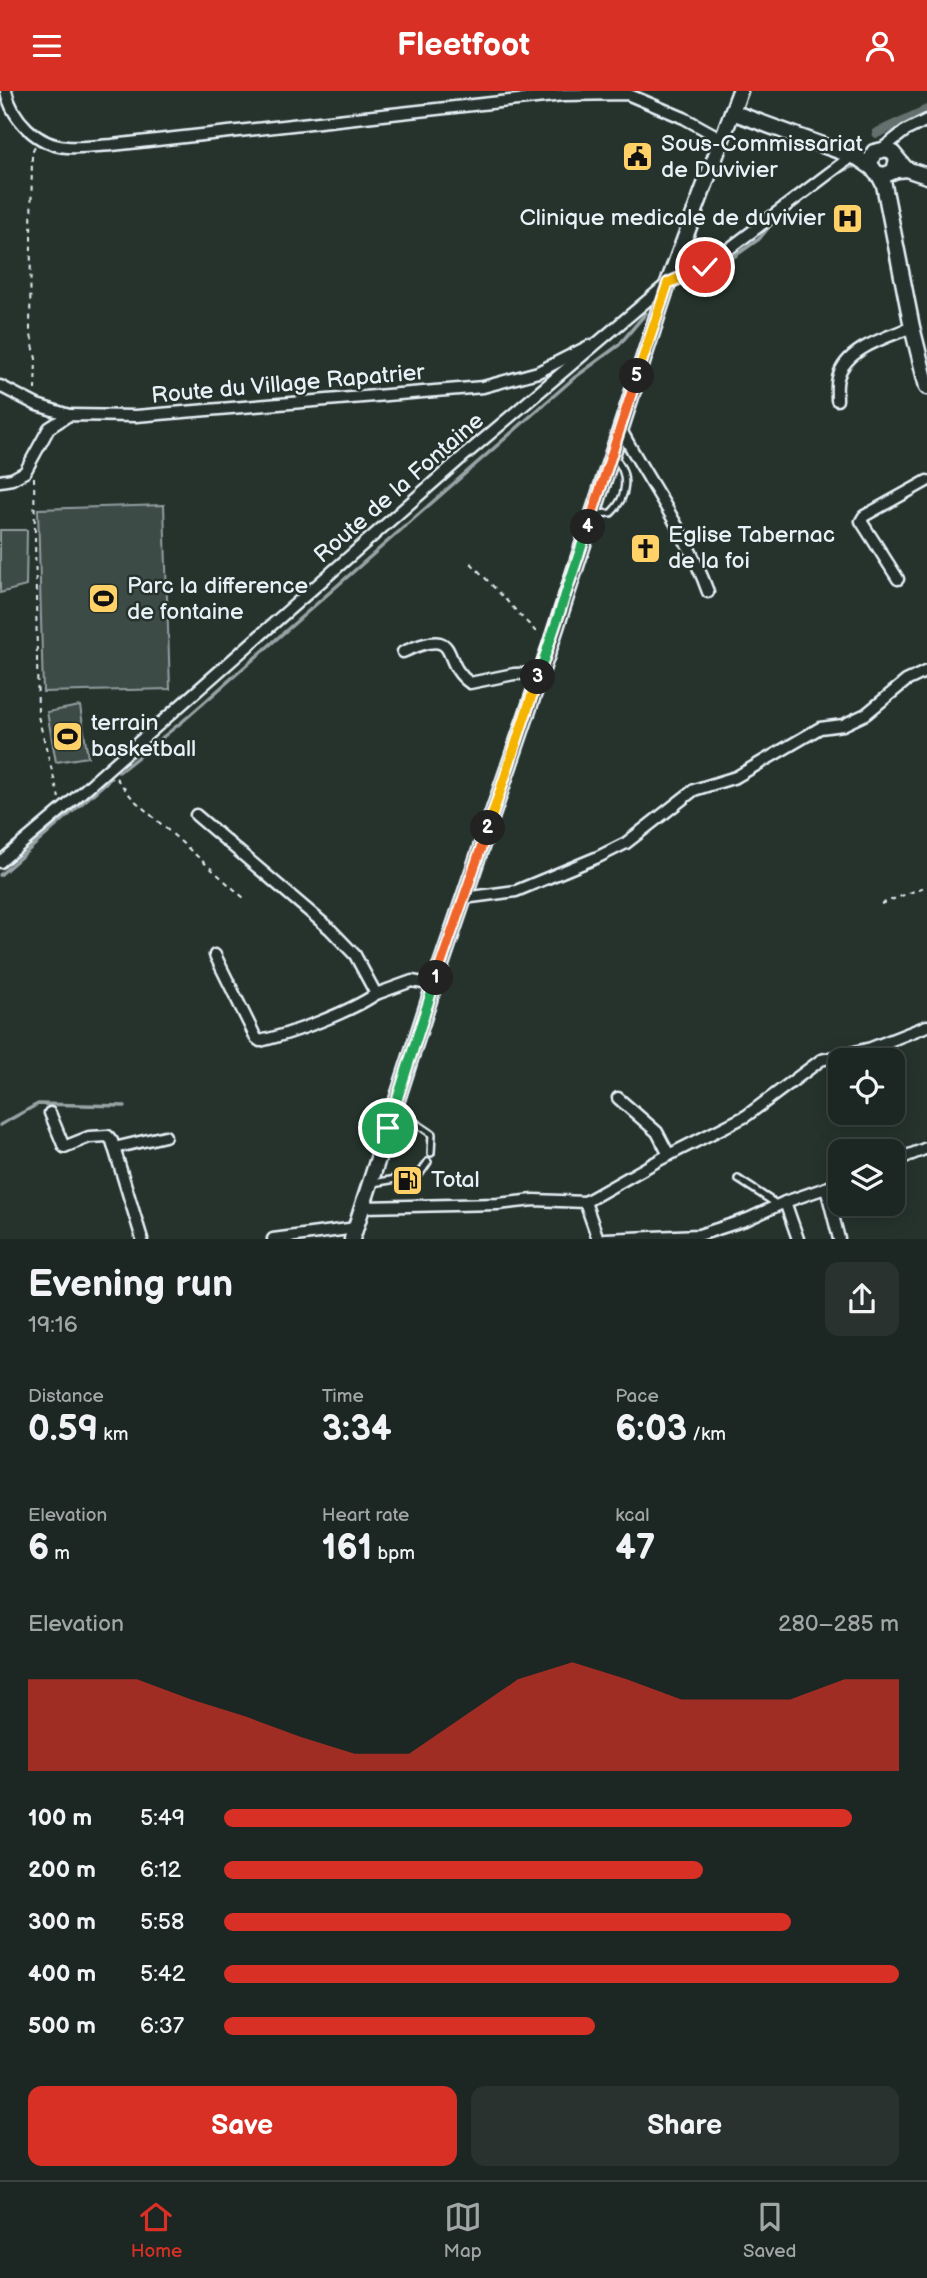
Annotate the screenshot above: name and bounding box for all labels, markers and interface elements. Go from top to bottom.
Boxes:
text: Fleetfoot [397,26,530,65]
icon: menu [28,27,66,65]
icon: person [861,27,899,65]
place label: Sous-Commissariat de Duvivier [661,130,863,184]
public building icon: Sous-Commissariat de Duvivier [621,140,655,174]
hospital icon: Clinique medicale de duvivier [831,201,865,235]
place label: Clinique medicale de duvivier [519,204,826,232]
pin [675,237,735,297]
icon: check [686,248,724,286]
street label: Route du Village Rapatrier [150,358,426,410]
pin: 5 [620,359,654,393]
text: 5 [631,364,642,387]
street label: Route de la Fontaine [308,407,490,569]
pin: 4 [570,509,606,544]
text: 4 [582,515,593,538]
place label: Eglise Tabernac de la foi [668,521,835,575]
church icon: Eglise Tabernac de la foi [628,531,662,565]
place label: Parc la difference de fontaine [127,572,308,626]
sports icon: Parc la difference de fontaine [87,582,121,616]
pin: 3 [520,659,556,695]
text: 3 [532,665,543,688]
place label: terrain basketball [91,709,196,763]
sports icon: terrain basketball [51,719,85,753]
pin: 2 [470,811,505,845]
text: 2 [482,816,493,839]
pin: 1 [418,961,453,995]
text: 1 [432,966,440,989]
map controls [828,1048,905,1216]
button: locate [828,1048,905,1125]
pin [358,1098,418,1158]
icon: arrive [369,1109,407,1147]
button: layers [828,1139,905,1216]
fuel station icon: Total [391,1163,425,1197]
place label: Total [431,1166,480,1194]
text: Evening run [28,1262,233,1307]
button: share [825,1262,899,1336]
text: 19:16 [28,1311,78,1339]
text: Distance [28,1385,104,1408]
text: Time [322,1385,364,1408]
text: Pace [615,1385,659,1408]
text: 0.59 [28,1408,98,1451]
text: 3:34 [322,1408,392,1451]
text: 6:03 [615,1408,687,1451]
text: km [98,1423,128,1446]
text: /km [687,1423,726,1446]
text: Elevation [28,1504,107,1527]
text: Heart rate [322,1504,409,1527]
text: kcal [615,1504,649,1527]
text: 6 [28,1527,49,1570]
text: 161 [322,1527,372,1570]
text: 47 [615,1527,655,1570]
text: m [49,1542,70,1565]
text: bpm [372,1542,415,1565]
text: Elevation [28,1610,124,1638]
text: 280–285 m [778,1610,899,1638]
text: 100 m [28,1804,92,1832]
text: 5:49 [140,1804,185,1832]
text: 200 m [28,1856,96,1884]
text: 6:12 [140,1856,181,1884]
text: 300 m [28,1908,96,1936]
text: 5:58 [140,1908,184,1936]
text: 400 m [28,1960,96,1988]
text: 5:42 [140,1960,185,1988]
text: 500 m [28,2012,96,2040]
text: 6:37 [140,2012,184,2040]
button: Save [28,2086,457,2166]
button: Share [471,2086,899,2166]
tab: Home [131,2198,182,2263]
tab: Map [444,2198,482,2263]
tab: Saved [743,2198,796,2263]

